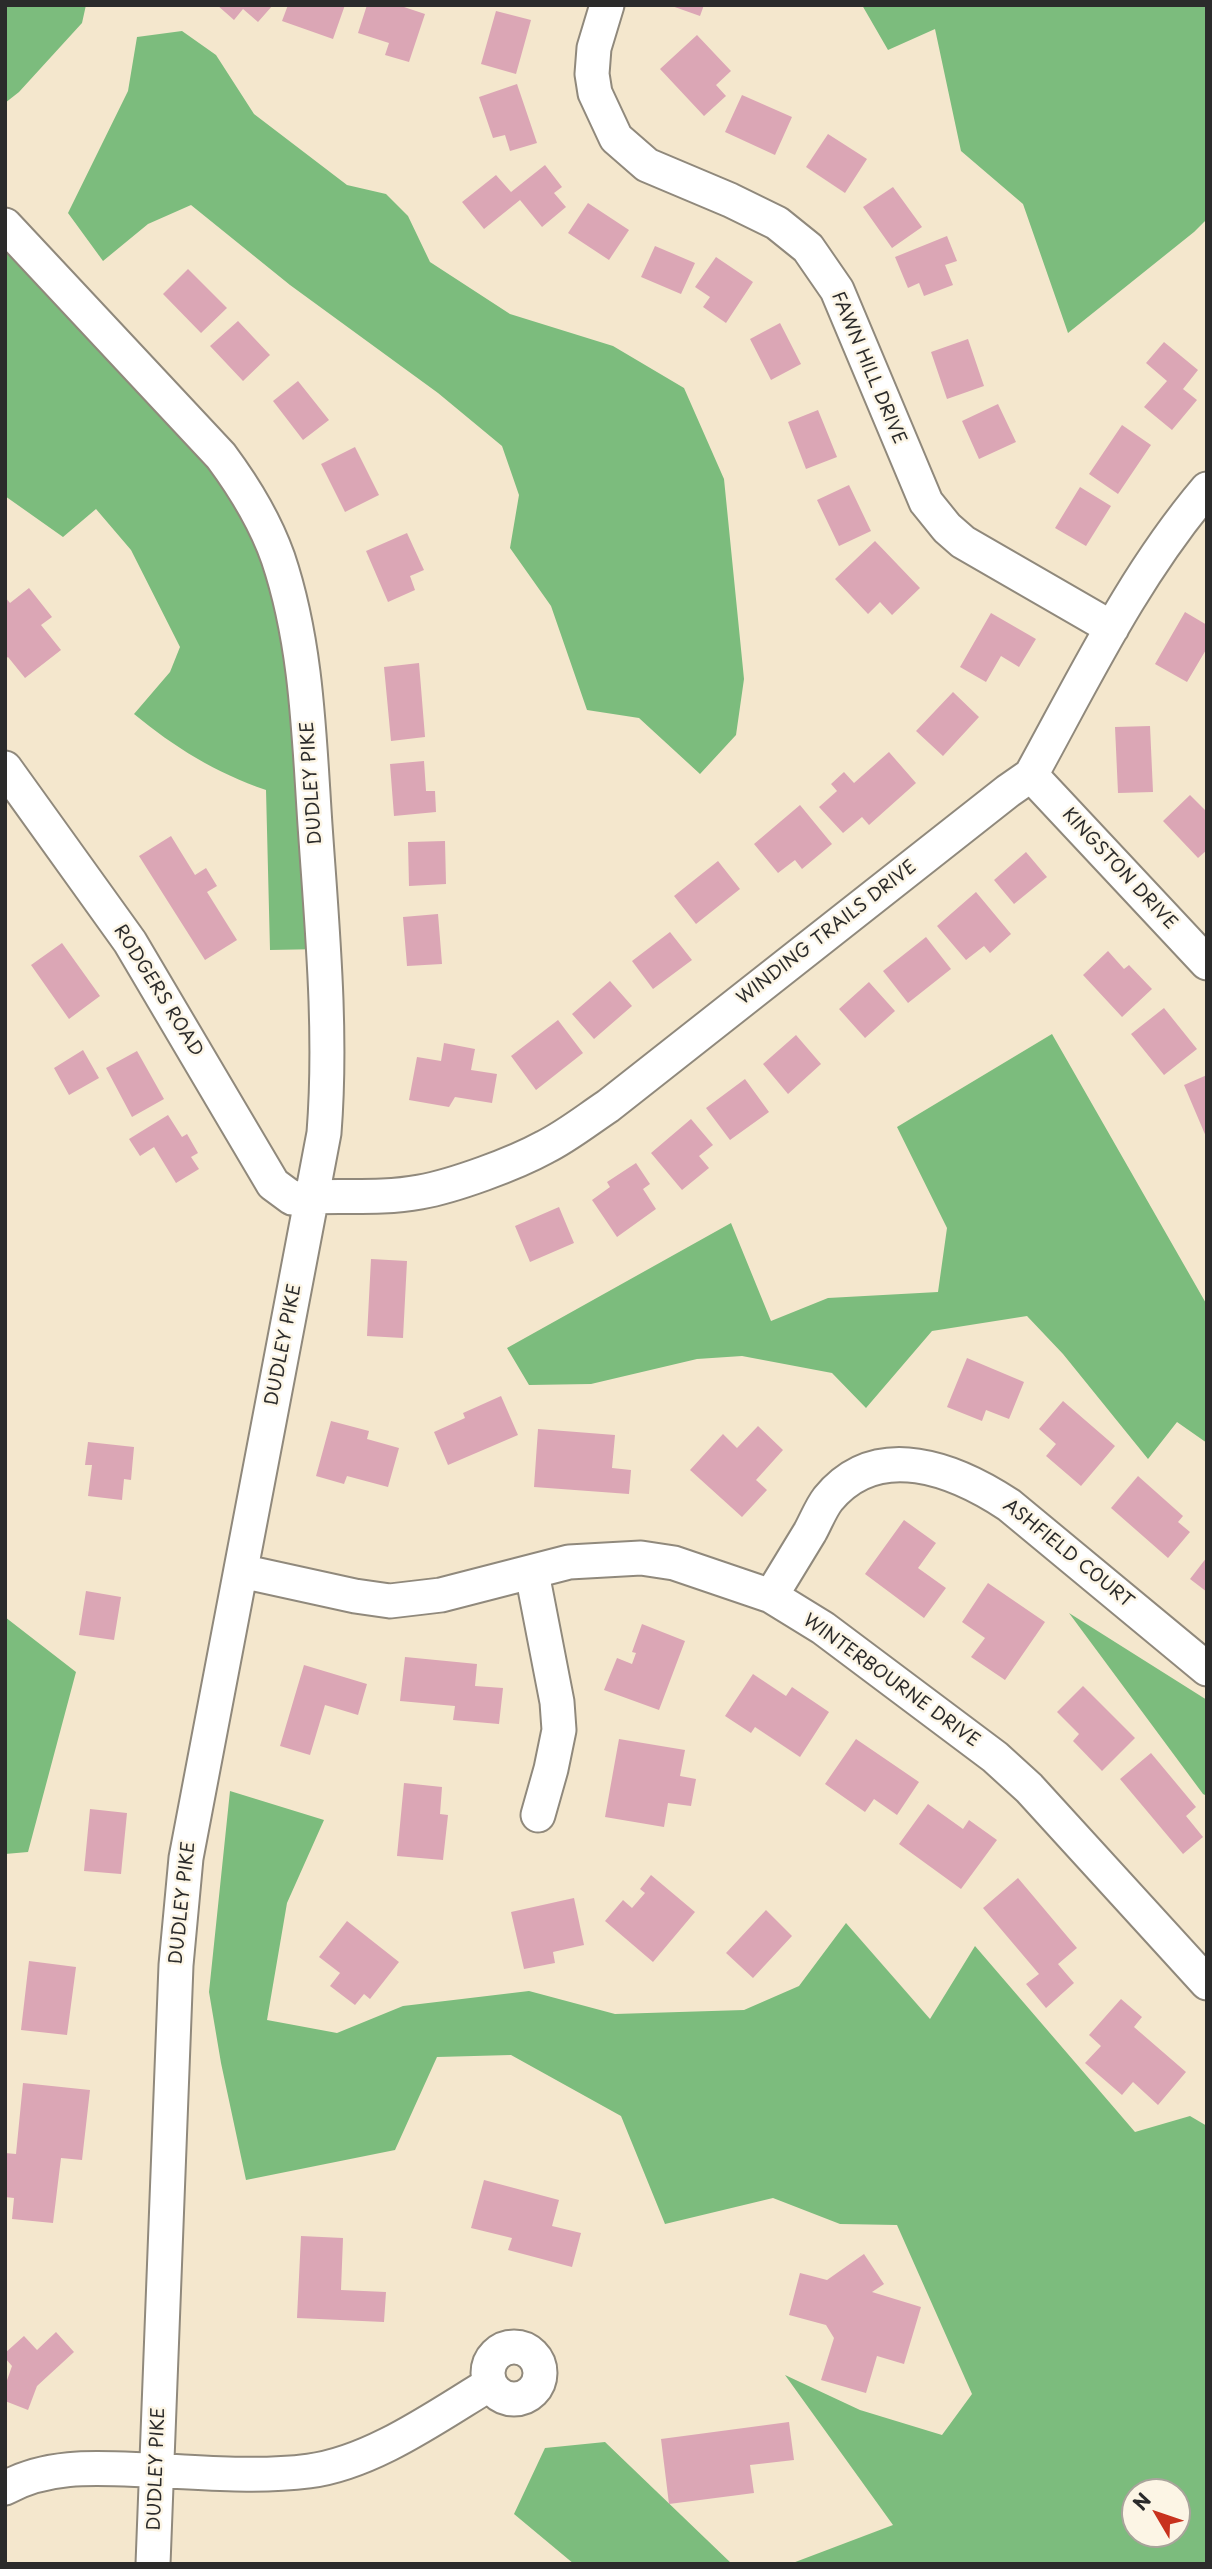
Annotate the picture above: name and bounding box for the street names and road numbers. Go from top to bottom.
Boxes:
street label: FAWN HILL DRIVE [826,289,910,447]
street label: DUDLEY PIKE [297,721,327,845]
street label: KINGSTON DRIVE [1057,804,1181,934]
street label: WINDING TRAILS DRIVE [733,856,921,1010]
street label: RODGERS ROAD [109,921,207,1061]
street label: DUDLEY PIKE [262,1283,306,1407]
street label: ASHFIELD COURT [999,1495,1137,1613]
street label: WINTERBOURNE DRIVE [799,1610,983,1752]
street label: DUDLEY PIKE [166,1841,200,1965]
street label: DUDLEY PIKE [144,2407,170,2531]

